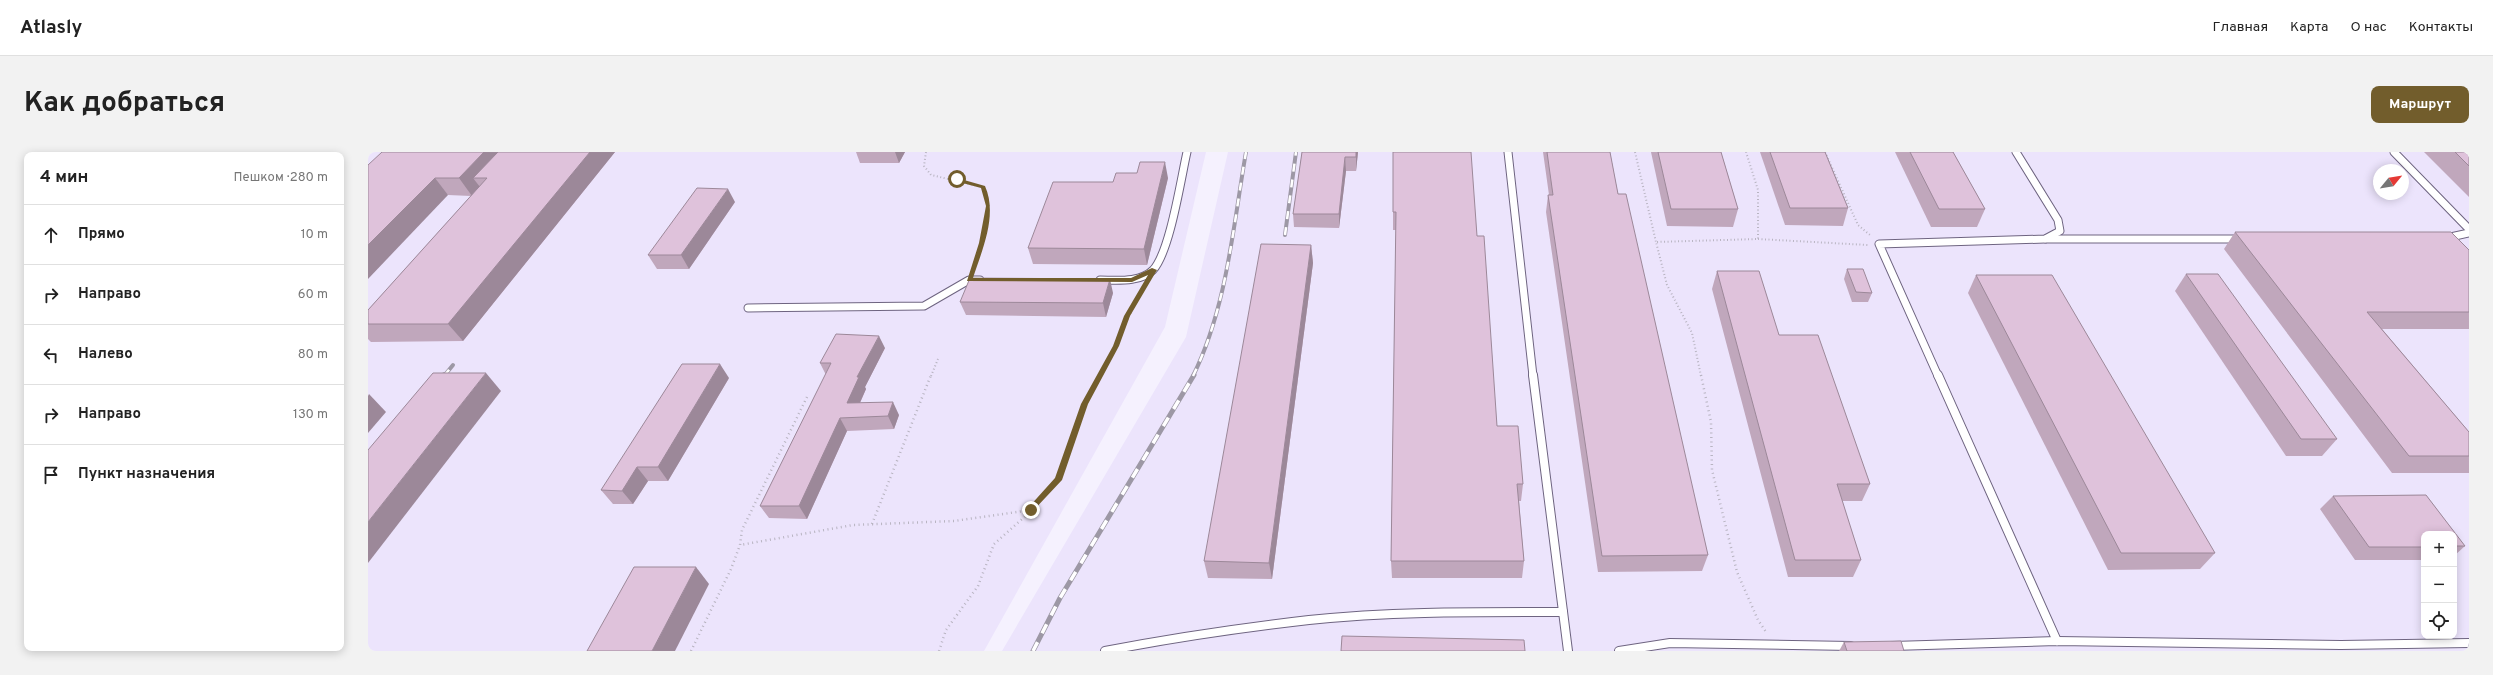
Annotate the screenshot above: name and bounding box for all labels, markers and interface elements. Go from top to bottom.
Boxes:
text: Atlasly [20,16,82,40]
text: Главная [2213,19,2268,36]
text: Карта [2290,19,2328,36]
text: О нас [2350,19,2387,36]
text: Контакты [2409,19,2473,36]
text: Как добраться [24,86,225,122]
button: Маршрут [2371,86,2469,123]
north arrow [2373,164,2409,200]
text: 4 мин [40,167,88,189]
text: Пешком · 280 m [234,170,328,186]
route start [948,170,966,188]
icon: ahead [40,224,62,246]
text: Прямо [78,225,125,244]
text: 10 m [301,227,328,243]
icon: right [40,284,62,306]
text: Направо [78,285,141,304]
text: 60 m [298,287,328,303]
icon: left [40,344,62,366]
text: Налево [78,345,133,364]
text: 80 m [298,347,328,363]
icon: right [40,404,62,426]
text: Направо [78,405,141,424]
text: 130 m [293,407,328,423]
icon: arrive [40,464,62,486]
text: Пункт назначения [78,465,215,484]
route end [1022,501,1040,519]
map controls [2421,531,2457,639]
button: + [2421,531,2457,567]
button: − [2421,567,2457,603]
button: locate [2421,603,2457,639]

